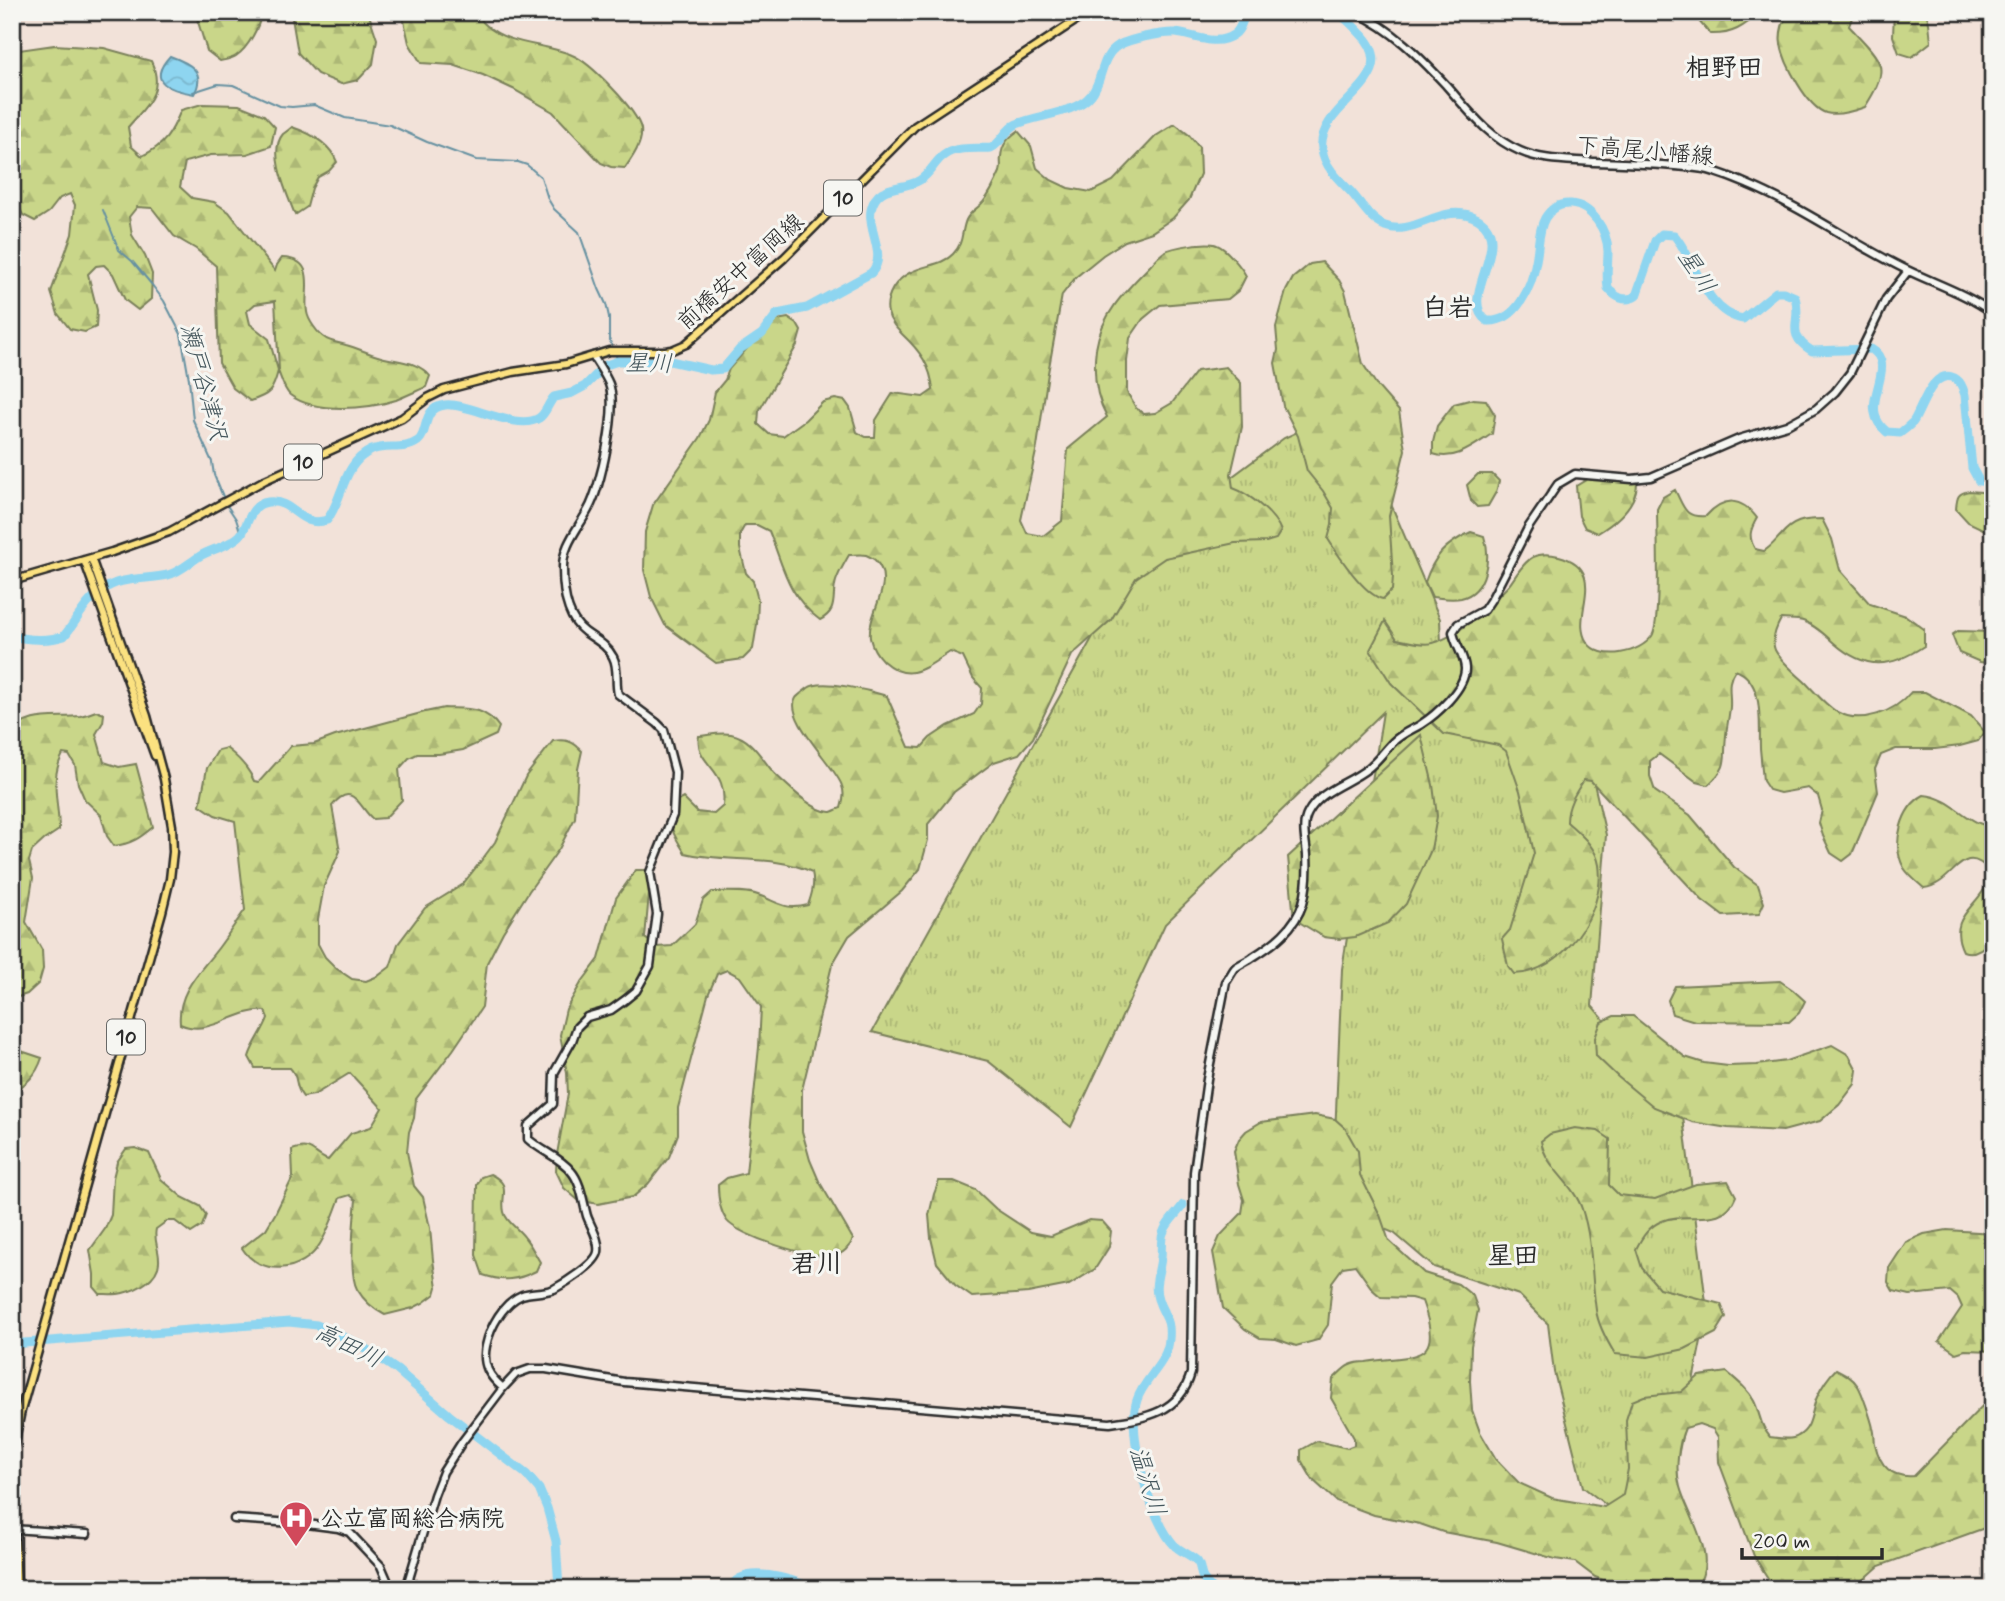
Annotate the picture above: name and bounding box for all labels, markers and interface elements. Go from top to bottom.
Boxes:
district label: 相野田 [1685,52,1763,86]
street label: 下高尾小幡線 [1575,131,1715,173]
road number: 10 [824,180,862,216]
street label: 前橋安中富岡線 [671,207,811,337]
water label: 星川 [1670,243,1722,300]
district label: 白岩 [1422,292,1474,326]
water label: 瀬戸谷津沢 [172,320,233,445]
water label: 星川 [625,349,673,380]
road number: 10 [284,444,322,480]
road number: 10 [107,1020,145,1054]
district label: 星田 [1487,1240,1539,1274]
district label: 君川 [791,1248,843,1282]
water label: 高田川 [309,1317,387,1376]
water label: 温沢川 [1121,1442,1172,1520]
hospital icon: 公立富岡総合病院 [277,1499,315,1548]
place label: 公立富岡総合病院 [320,1505,504,1535]
scale bar [1742,1517,1882,1561]
text: 200 m [1753,1528,1810,1556]

